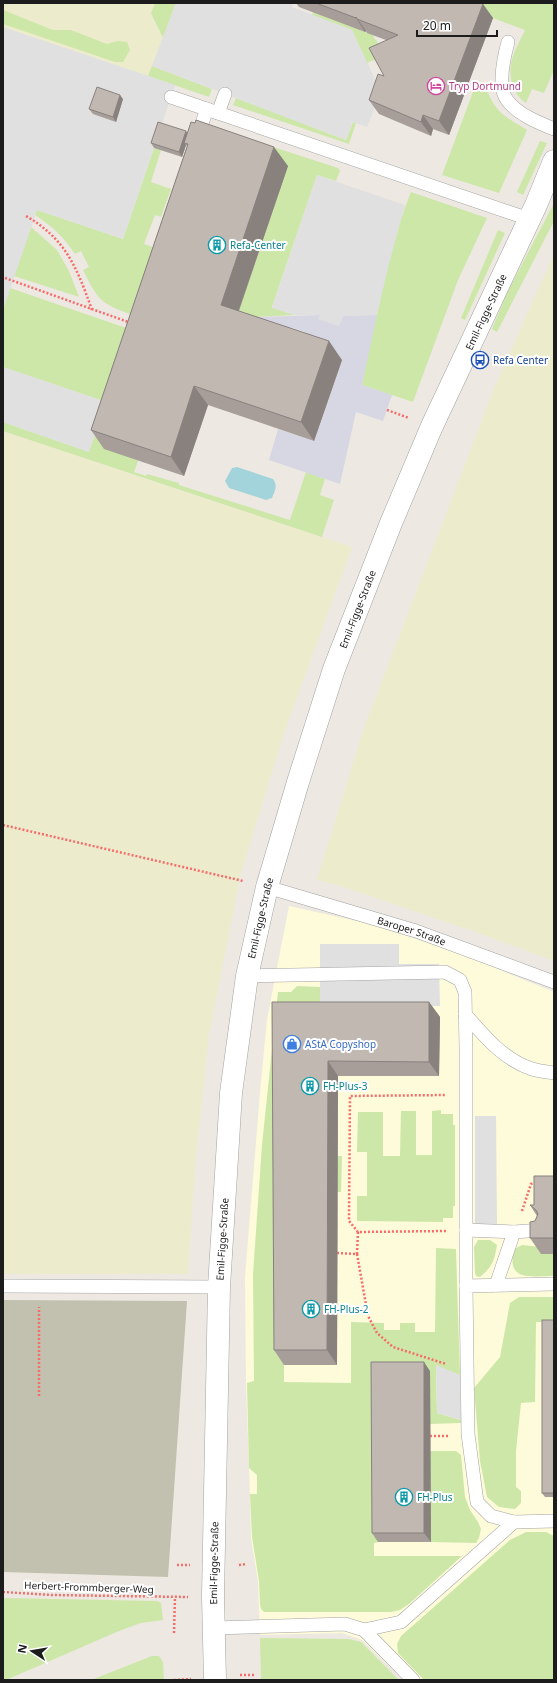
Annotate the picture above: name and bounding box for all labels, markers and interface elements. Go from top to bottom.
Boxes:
scale bar [417,12,497,38]
text: 20 m [423,17,451,34]
hotel icon: Tryp Dortmund [426,76,446,96]
place label: Tryp Dortmund [449,79,521,93]
building icon: Refa-Center [207,235,227,255]
place label: Refa-Center [230,238,286,252]
street label: Emil-Figge-Straße [462,271,510,352]
bus stop icon: Refa Center [470,350,490,370]
place label: Refa Center [493,353,548,367]
street label: Emil-Figge-Straße [336,568,379,650]
street label: Emil-Figge-Straße [244,875,277,960]
street label: Baroper Straße [376,913,448,949]
shop icon: AStA Copyshop [282,1034,302,1054]
place label: AStA Copyshop [305,1037,376,1051]
building icon: FH-Plus-3 [300,1076,320,1096]
place label: FH-Plus-3 [323,1079,368,1093]
street label: Emil-Figge-Straße [212,1197,232,1281]
building icon: FH-Plus-2 [301,1299,321,1319]
place label: FH-Plus-2 [324,1302,369,1316]
building icon: FH-Plus [394,1487,414,1507]
place label: FH-Plus [417,1490,453,1504]
street label: Emil-Figge-Straße [206,1521,221,1605]
street label: Herbert-Frommberger-Weg [24,1578,154,1596]
north arrow [12,1631,52,1671]
text: N [13,1643,30,1655]

